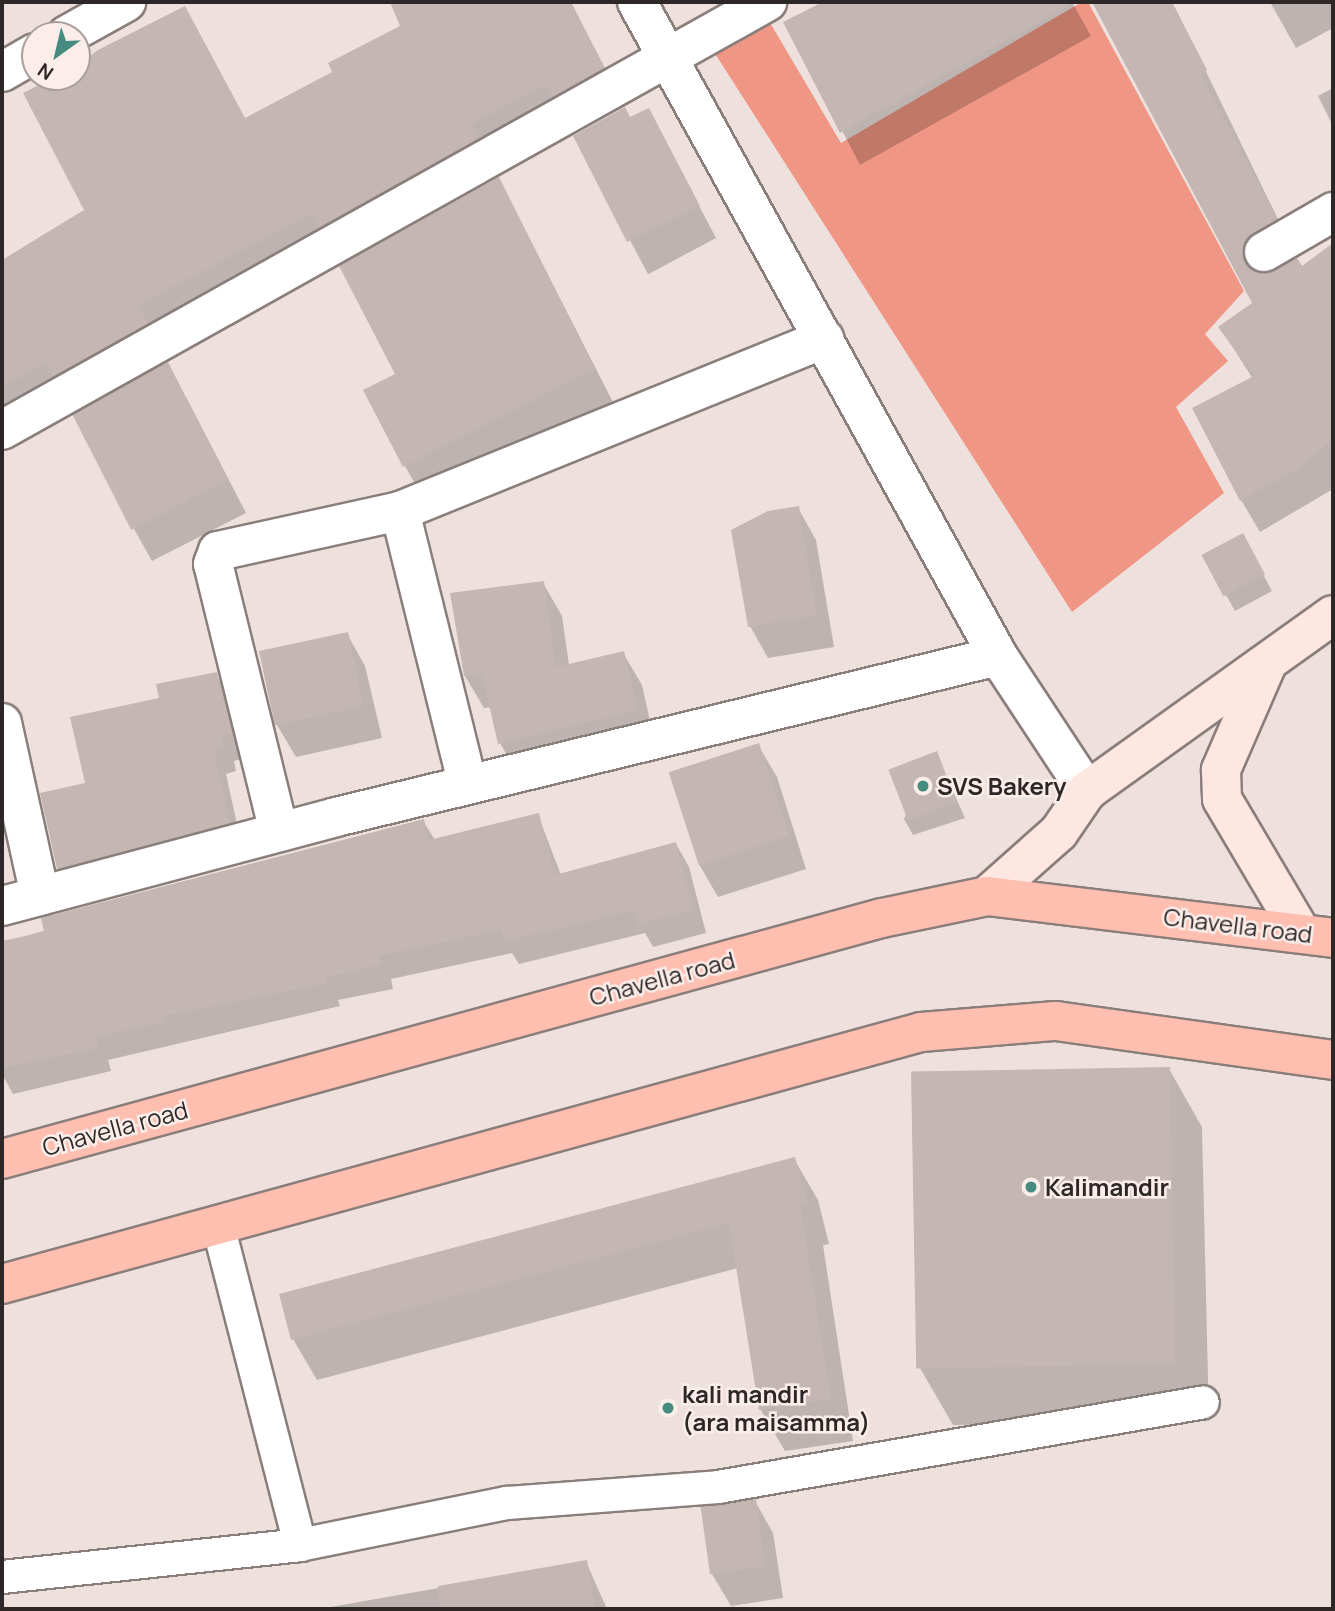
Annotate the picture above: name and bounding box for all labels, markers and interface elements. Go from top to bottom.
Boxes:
north arrow [21,21,91,91]
text: N [32,57,58,86]
place label: SVS Bakery [937,772,1066,800]
marker: SVS Bakery [915,778,931,794]
street label: Chavella road [1162,902,1314,948]
street label: Chavella road [586,945,738,1011]
street label: Chavella road [39,1095,191,1161]
place label: Kalimandir [1045,1173,1169,1201]
marker: Kalimandir [1023,1179,1039,1195]
place label: kali mandir (ara maisamma) [682,1380,870,1436]
marker: kali mandir (ara maisamma) [660,1400,676,1416]

